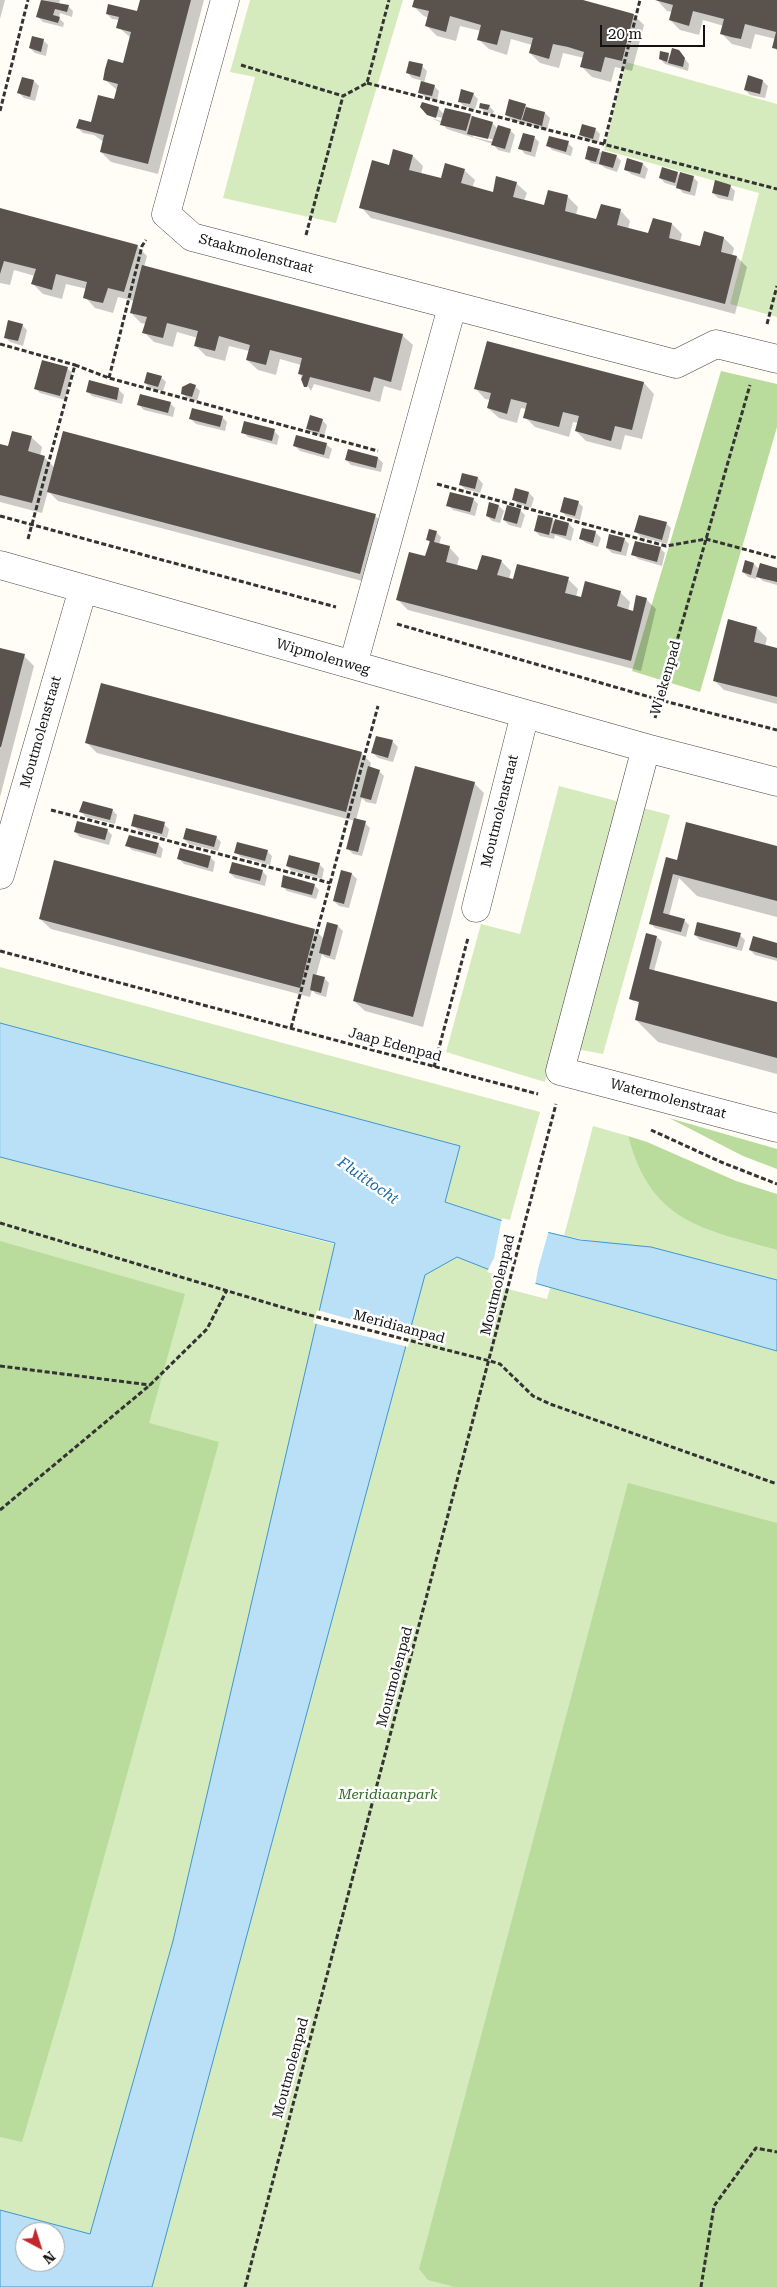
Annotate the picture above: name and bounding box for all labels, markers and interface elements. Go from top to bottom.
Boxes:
scale bar [602,15,707,47]
text: 20 m [608,25,642,43]
street label: Staakmolenstraat [197,231,315,277]
street label: Wipmolenweg [274,636,372,678]
street label: Wiekenpad [647,639,685,717]
street label: Moutmolenstraat [17,674,65,790]
street label: Moutmolenstraat [478,753,522,869]
street label: Jaap Edenpad [347,1025,443,1065]
street label: Watermolenstraat [608,1075,728,1123]
water label: Fluittocht [334,1154,402,1208]
street label: Moutmolenpad [477,1233,519,1337]
street label: Meridiaanpad [351,1307,447,1347]
street label: Moutmolenpad [373,1625,417,1729]
park label: Meridiaanpark [338,1787,438,1803]
street label: Moutmolenpad [269,2016,313,2120]
north arrow [15,2222,65,2272]
text: N [40,2248,58,2267]

